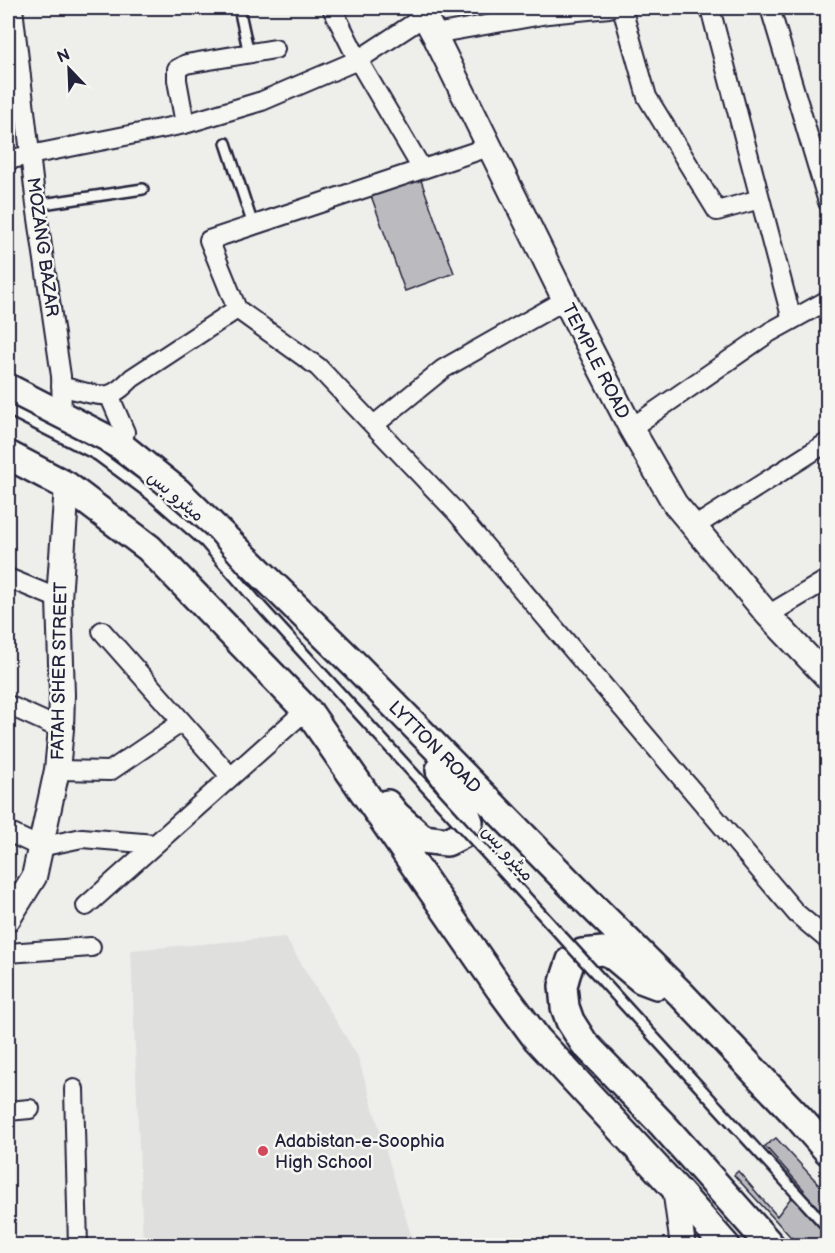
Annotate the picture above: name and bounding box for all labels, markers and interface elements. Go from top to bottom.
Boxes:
north arrow [39,39,99,99]
text: N [54,45,73,68]
street label: MOZANG BAZAR [22,176,63,318]
street label: TEMPLE ROAD [557,300,634,422]
street label: میٹرو بس [143,467,208,526]
street label: FATAH SHER STREET [47,581,72,760]
street label: LYTTON ROAD [384,697,485,798]
street label: میٹرو بس [477,821,538,886]
place label: Adabistan-e-Soophia High School [275,1131,445,1173]
marker: Adabistan-e-Soophia High School [256,1144,270,1158]

